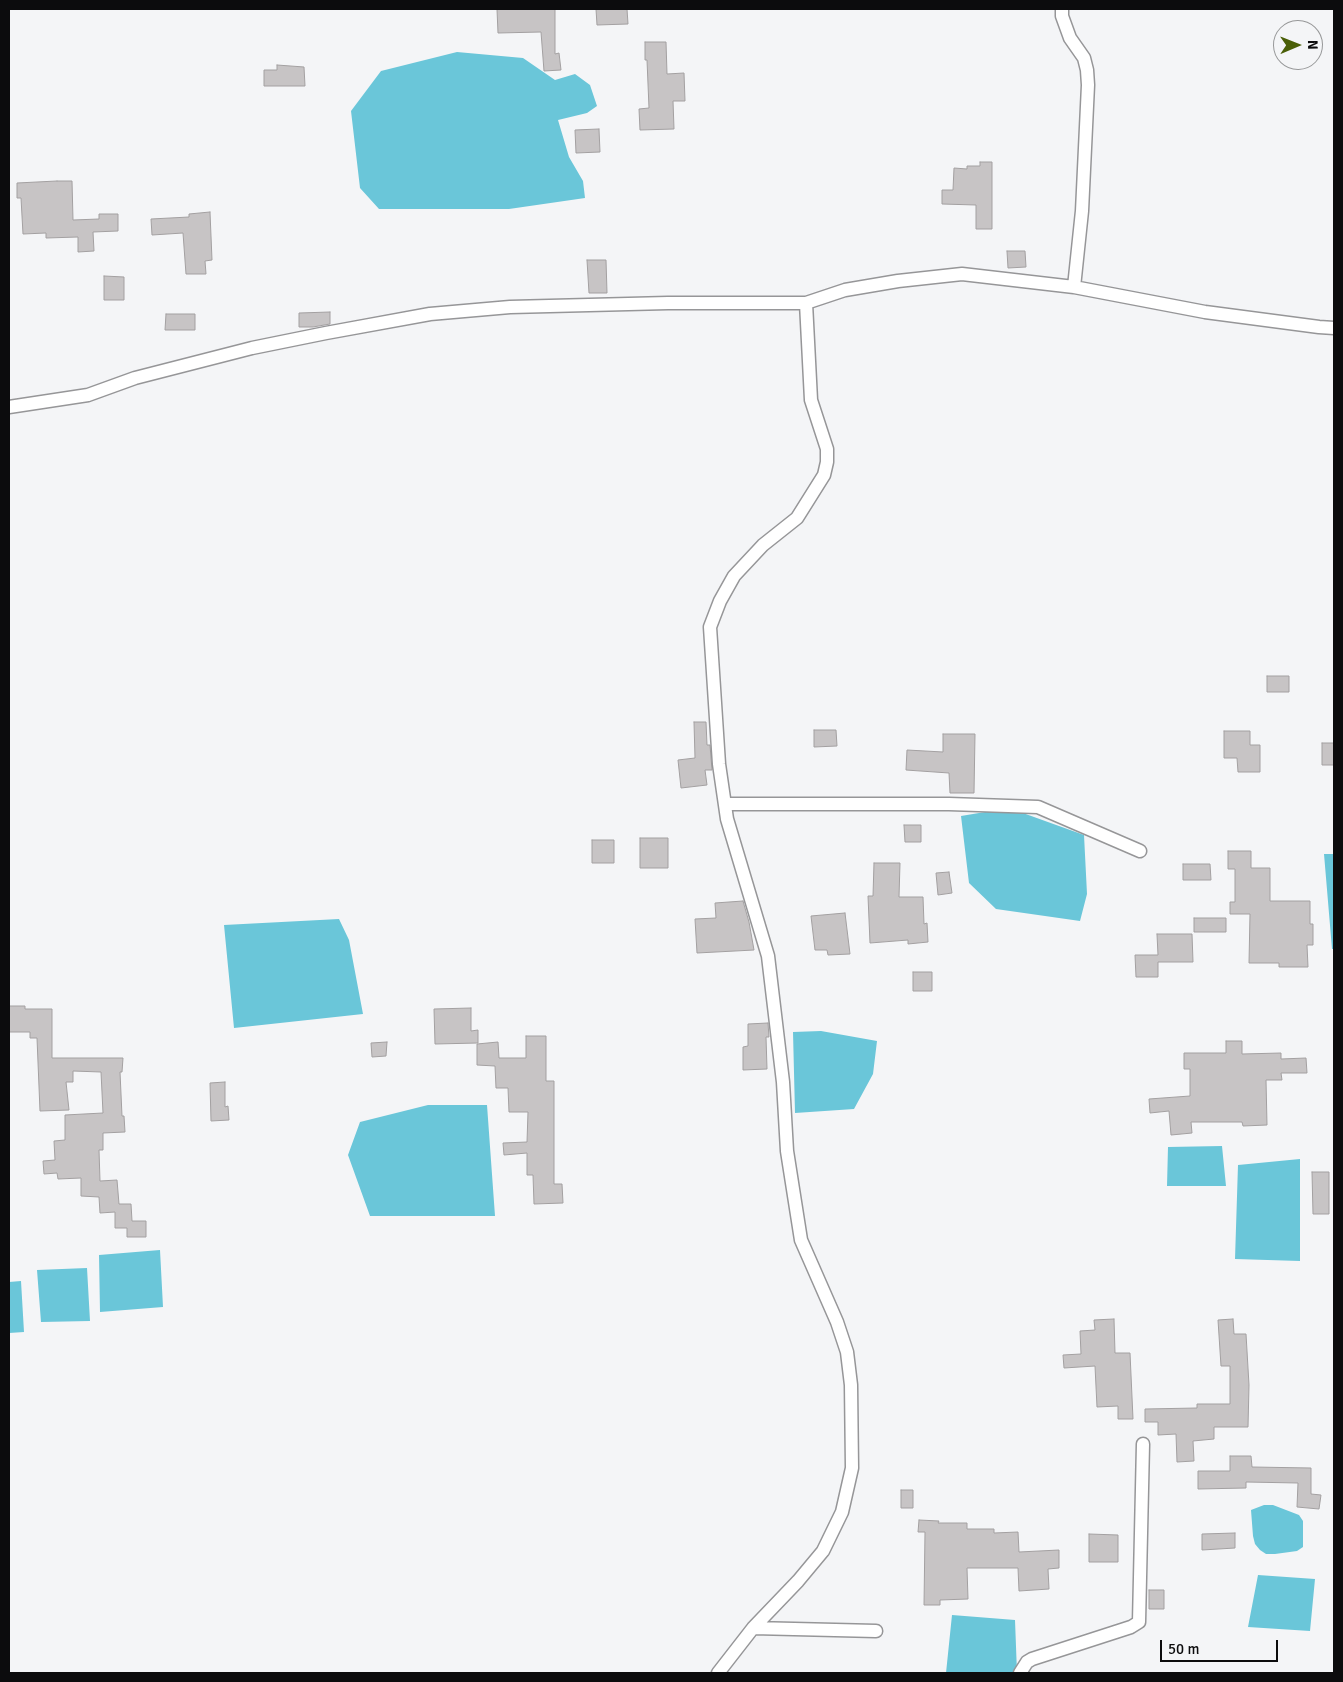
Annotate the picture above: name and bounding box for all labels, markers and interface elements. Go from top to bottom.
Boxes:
north arrow [1273,20,1323,70]
text: N [1304,40,1321,50]
scale bar [1163,1630,1280,1662]
text: 50 m [1168,1640,1199,1658]

